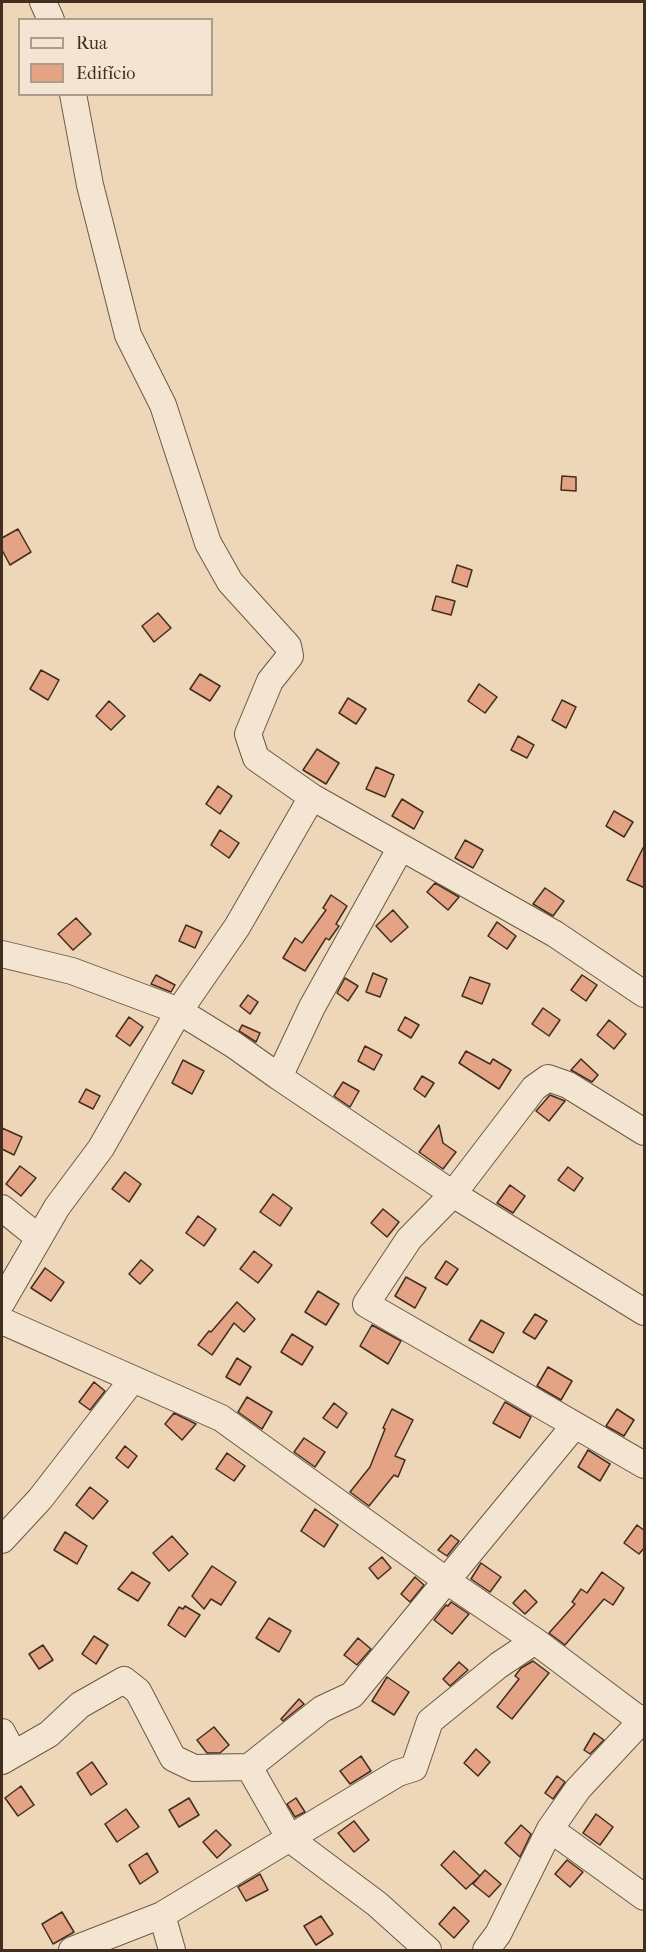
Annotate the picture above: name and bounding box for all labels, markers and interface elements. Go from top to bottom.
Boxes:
legend [18,18,213,96]
text: Rua [76,33,107,54]
text: Edifício [76,63,135,84]

